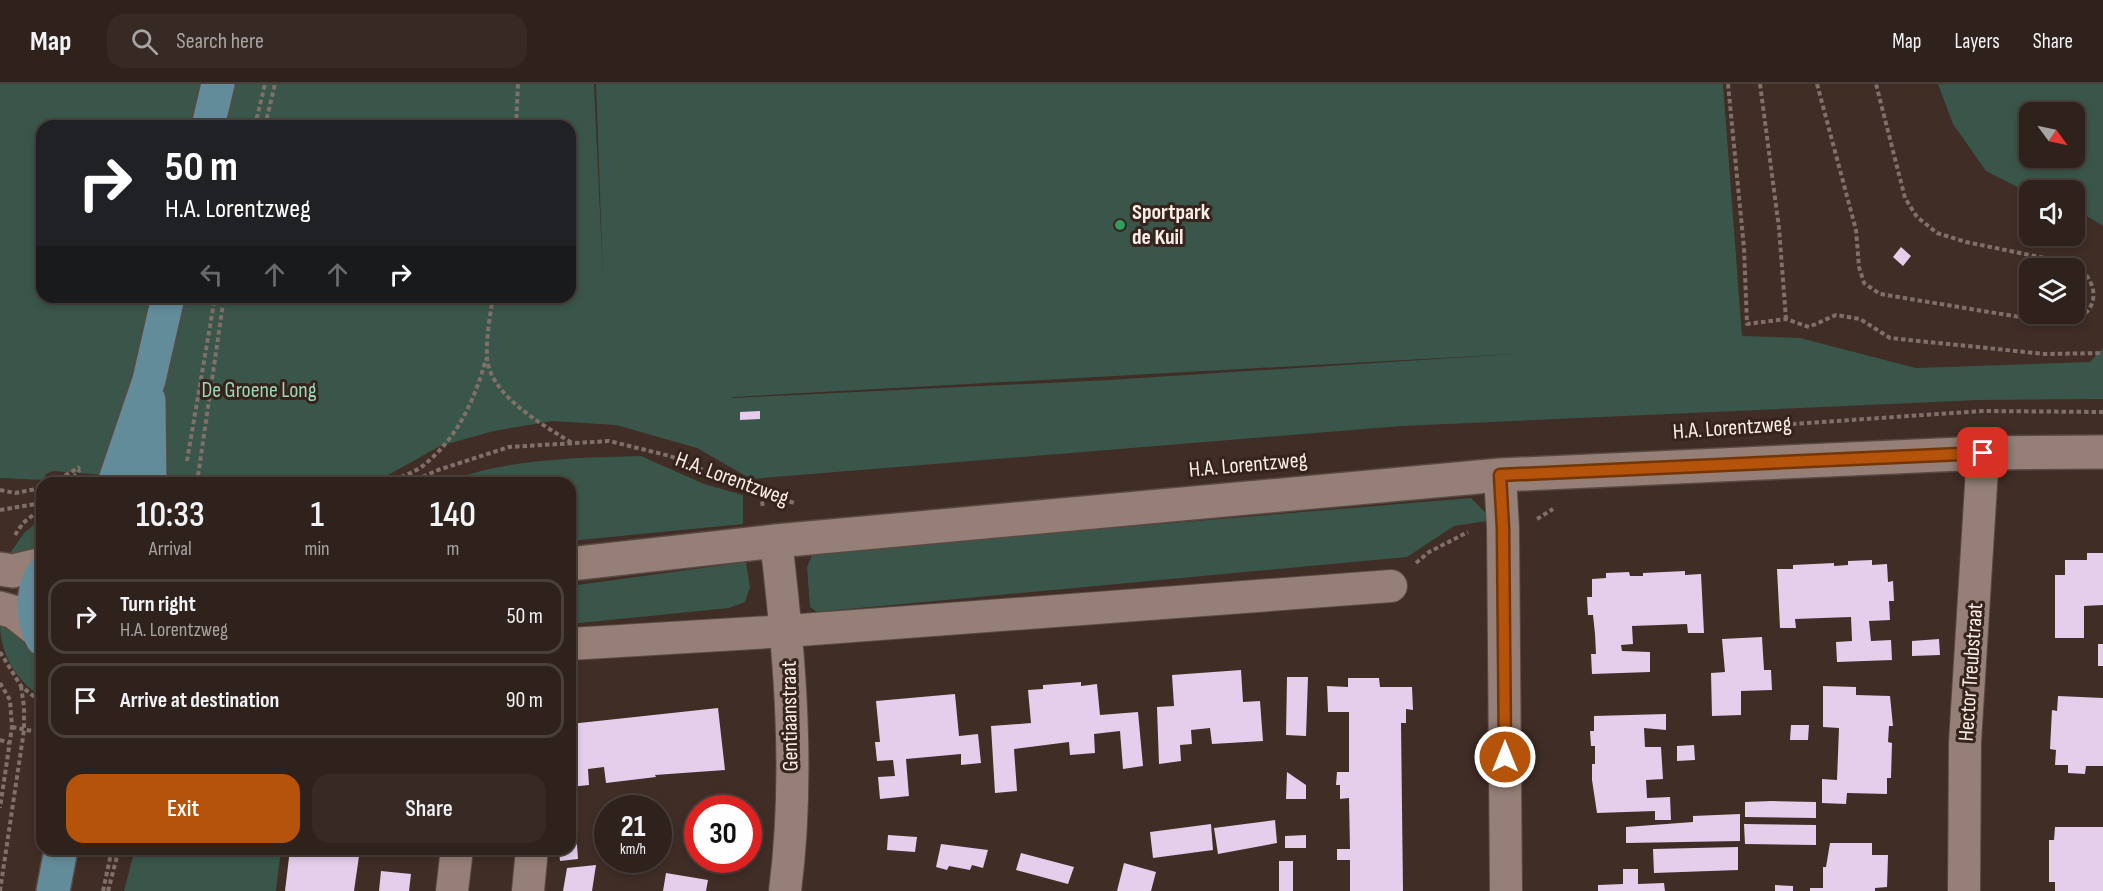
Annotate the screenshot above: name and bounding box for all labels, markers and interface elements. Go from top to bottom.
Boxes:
search box [107,14,527,68]
text: Map [30,25,71,58]
icon: search [128,25,161,58]
text: Search here [176,28,264,55]
text: Map [1892,29,1921,54]
text: Layers [1954,29,2000,54]
text: Share [2033,29,2073,54]
north arrow [2019,102,2085,168]
map controls [2019,102,2085,324]
text: 50 m [165,142,238,193]
icon: right [66,144,144,222]
button: sound [2019,180,2085,246]
text: H.A. Lorentzweg [165,193,311,225]
place label: Sportpark de Kuil [1132,199,1211,251]
marker: Sportpark de Kuil [1113,218,1127,232]
icon: left [195,258,228,291]
icon: ahead [258,258,291,291]
icon: ahead [321,258,354,291]
icon: right [384,258,417,291]
button: layers [2019,258,2085,324]
park label: De Groene Long [201,377,317,404]
street label: H.A. Lorentzweg [1672,410,1792,446]
pin [1957,427,2008,478]
icon: arrive [1966,436,1999,469]
street label: H.A. Lorentzweg [672,446,793,512]
street label: H.A. Lorentzweg [1188,446,1309,484]
text: 10:33 [136,494,205,537]
text: 1 [310,494,324,537]
text: 140 [430,494,476,537]
text: Arrival [149,537,192,561]
text: min [305,537,330,561]
text: m [446,537,459,561]
text: Turn right [120,591,196,618]
icon: right [69,600,102,633]
street label: Hector Treubstraat [1953,602,1989,742]
text: 50 m [507,603,543,630]
text: H.A. Lorentzweg [120,618,228,642]
street label: Gentiaanstraat [776,660,804,772]
icon: arrive [69,684,102,717]
text: Arrive at destination [120,687,279,714]
text: 90 m [506,687,543,714]
position arrow [1473,725,1537,789]
button: Exit [66,774,300,843]
button: Share [312,774,546,843]
speed limit sign: 30 [684,795,762,873]
text: 21 [621,809,645,845]
text: km/h [620,840,646,859]

